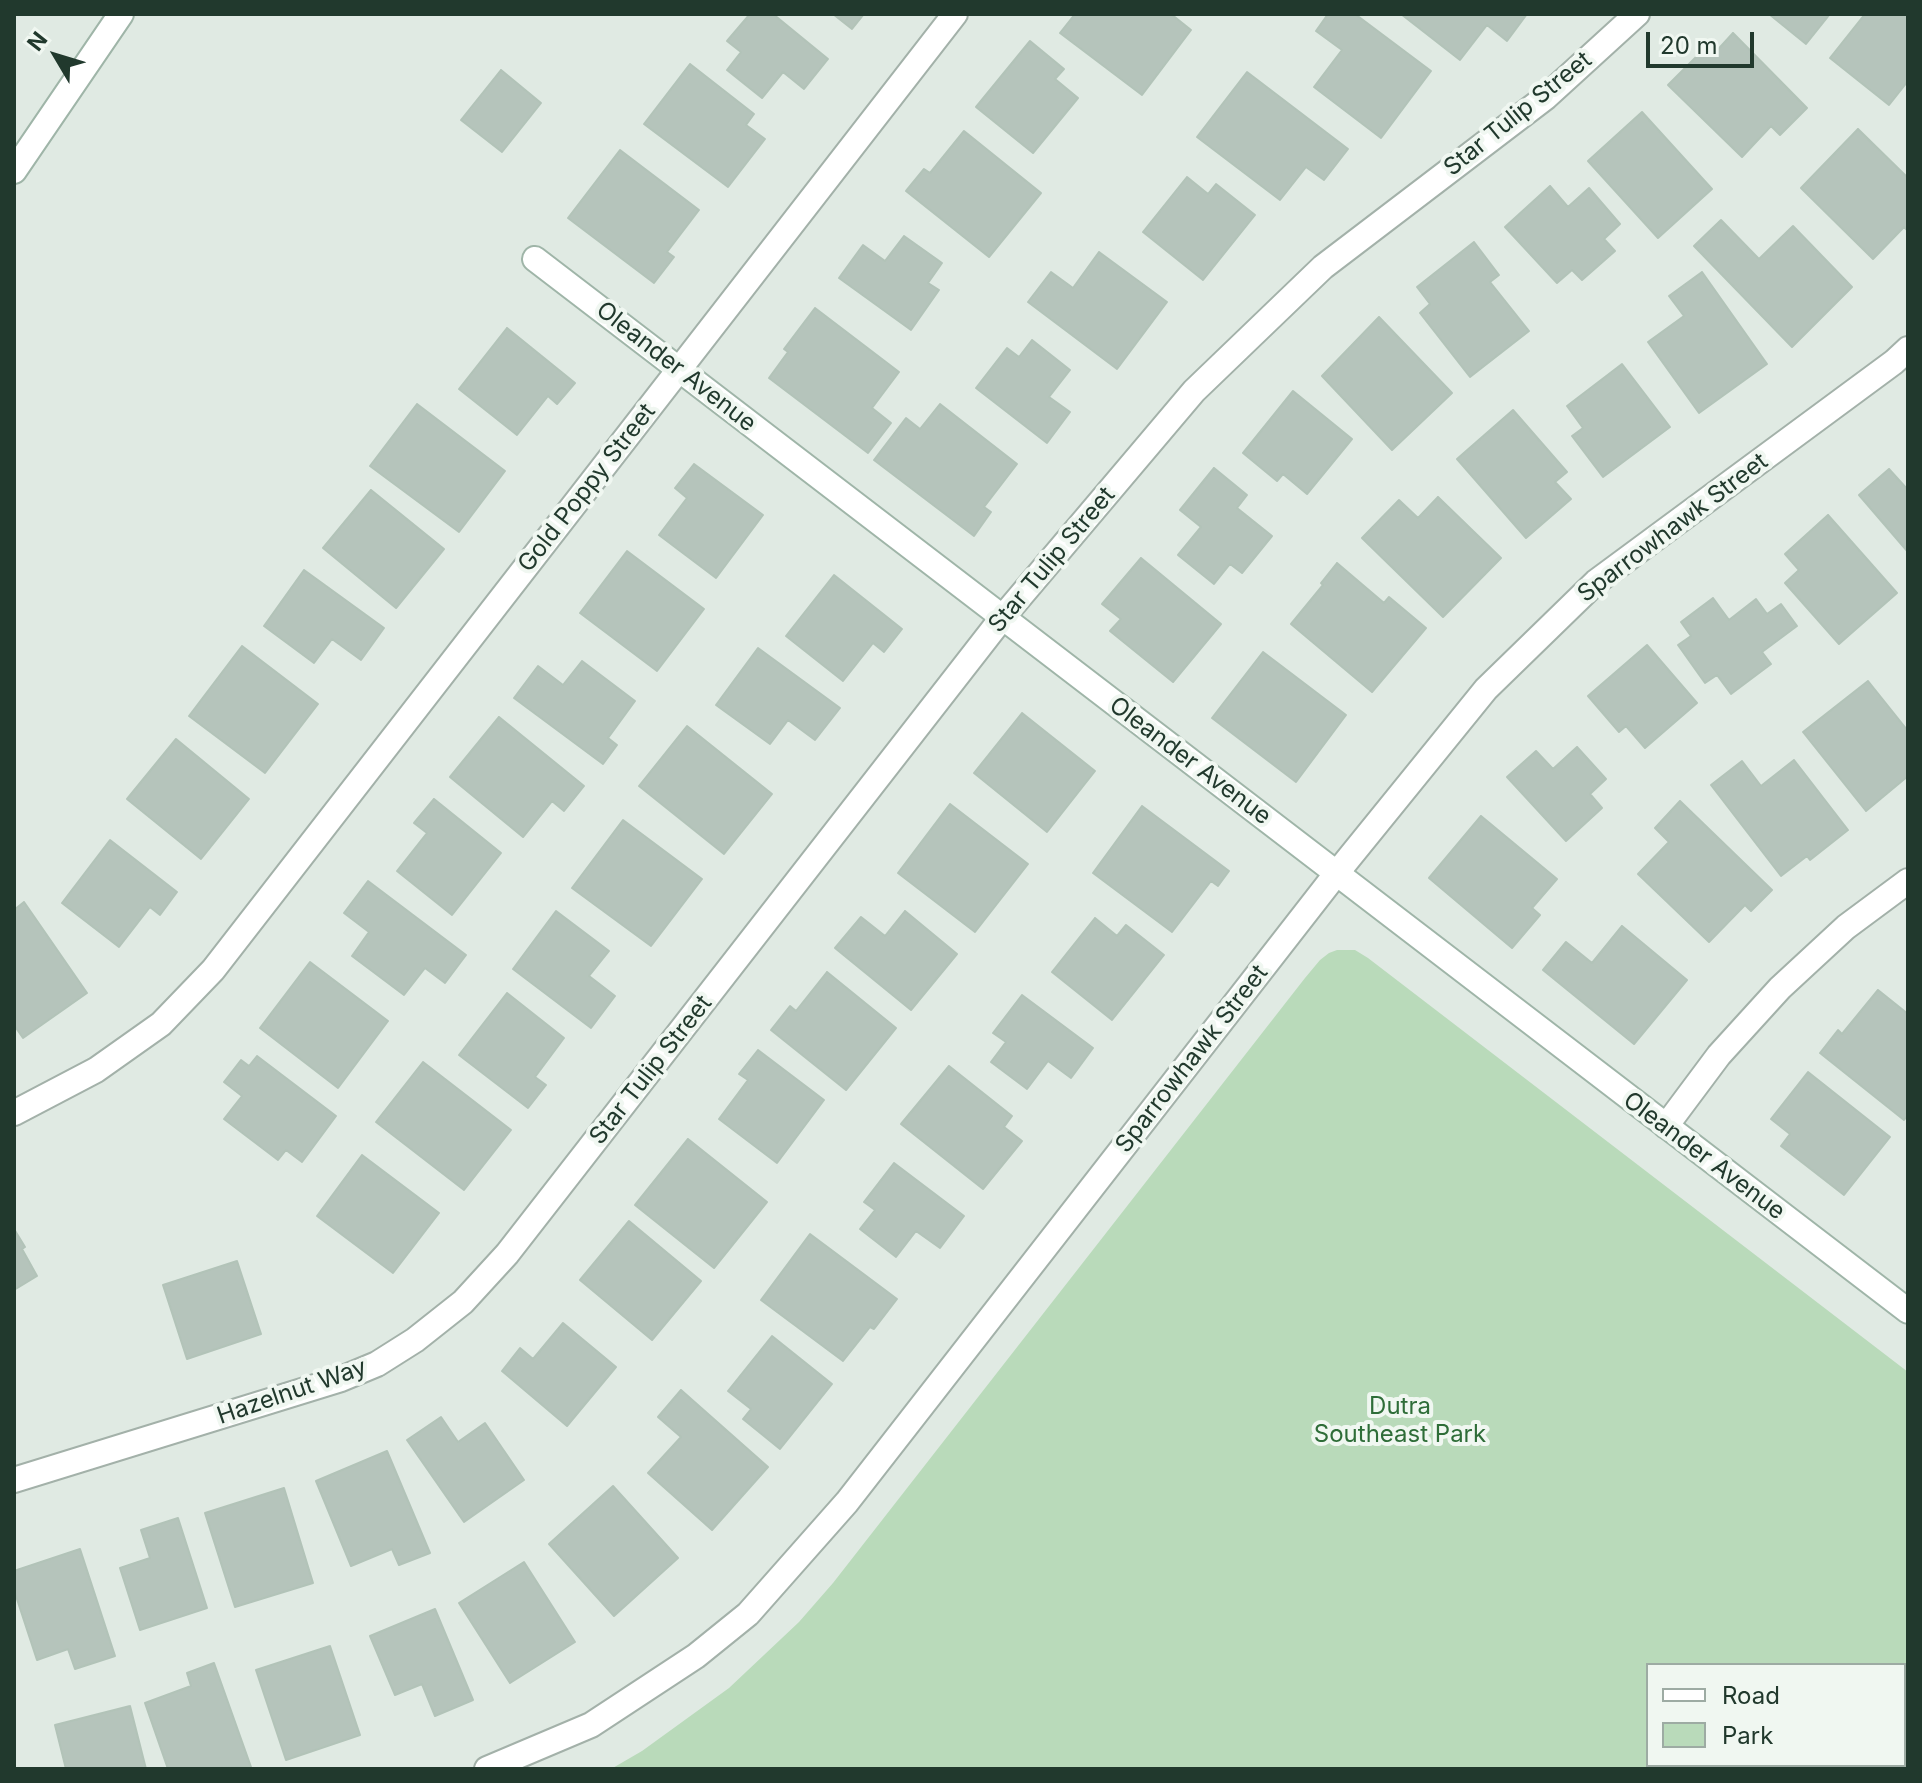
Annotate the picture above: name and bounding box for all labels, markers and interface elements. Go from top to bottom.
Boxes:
north arrow [16,16,96,96]
scale bar [1650,16,1758,66]
text: N [22,27,52,56]
text: 20 m [1660,31,1718,60]
street label: Star Tulip Street [1438,46,1598,182]
street label: Oleander Avenue [590,296,762,438]
street label: Gold Poppy Street [512,398,662,578]
street label: Sparrowhawk Street [1572,447,1774,609]
street label: Star Tulip Street [983,481,1121,639]
street label: Oleander Avenue [1104,691,1276,831]
street label: Sparrowhawk Street [1110,959,1274,1159]
street label: Star Tulip Street [584,990,718,1150]
street label: Oleander Avenue [1618,1086,1790,1226]
street label: Hazelnut Way [214,1353,370,1431]
park label: Dutra Southeast Park [1314,1393,1486,1449]
legend [1646,1663,1906,1767]
text: Road [1722,1681,1780,1710]
text: Park [1722,1721,1773,1750]

